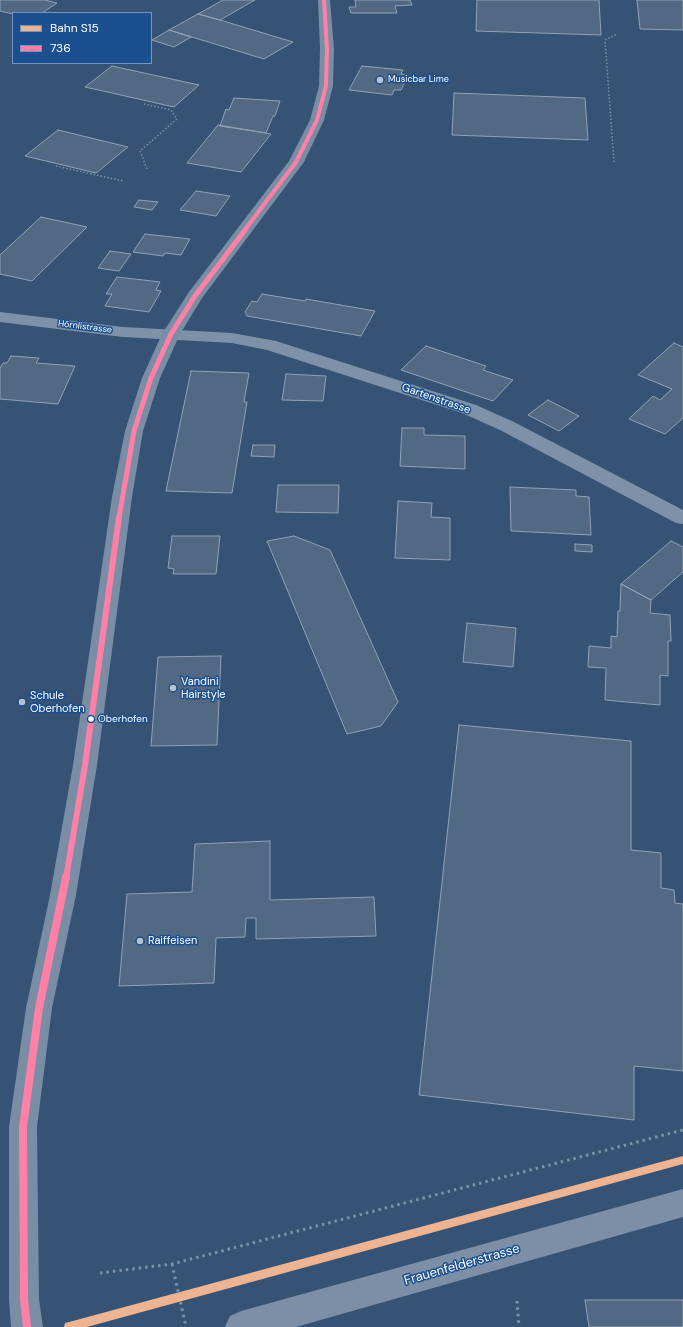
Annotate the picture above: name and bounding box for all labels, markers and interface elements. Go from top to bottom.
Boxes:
legend [12,12,152,64]
text: Bahn S15 [50,20,99,36]
text: 736 [50,40,71,56]
marker: Musicbar Lime [375,75,385,85]
place label: Musicbar Lime [388,75,449,85]
street label: Hörnlistrasse [57,318,113,336]
street label: Gartenstrasse [400,381,472,417]
place label: Vandini Hairstyle [181,675,226,701]
marker: Vandini Hairstyle [168,683,178,693]
place label: Schule Oberhofen [30,689,85,715]
marker: Schule Oberhofen [17,697,27,707]
place label: Oberhofen [98,713,148,725]
marker: Oberhofen [86,714,96,724]
place label: Raiffeisen [148,934,197,948]
marker: Raiffeisen [135,936,145,946]
street label: Frauenfelderstrasse [402,1241,522,1289]

